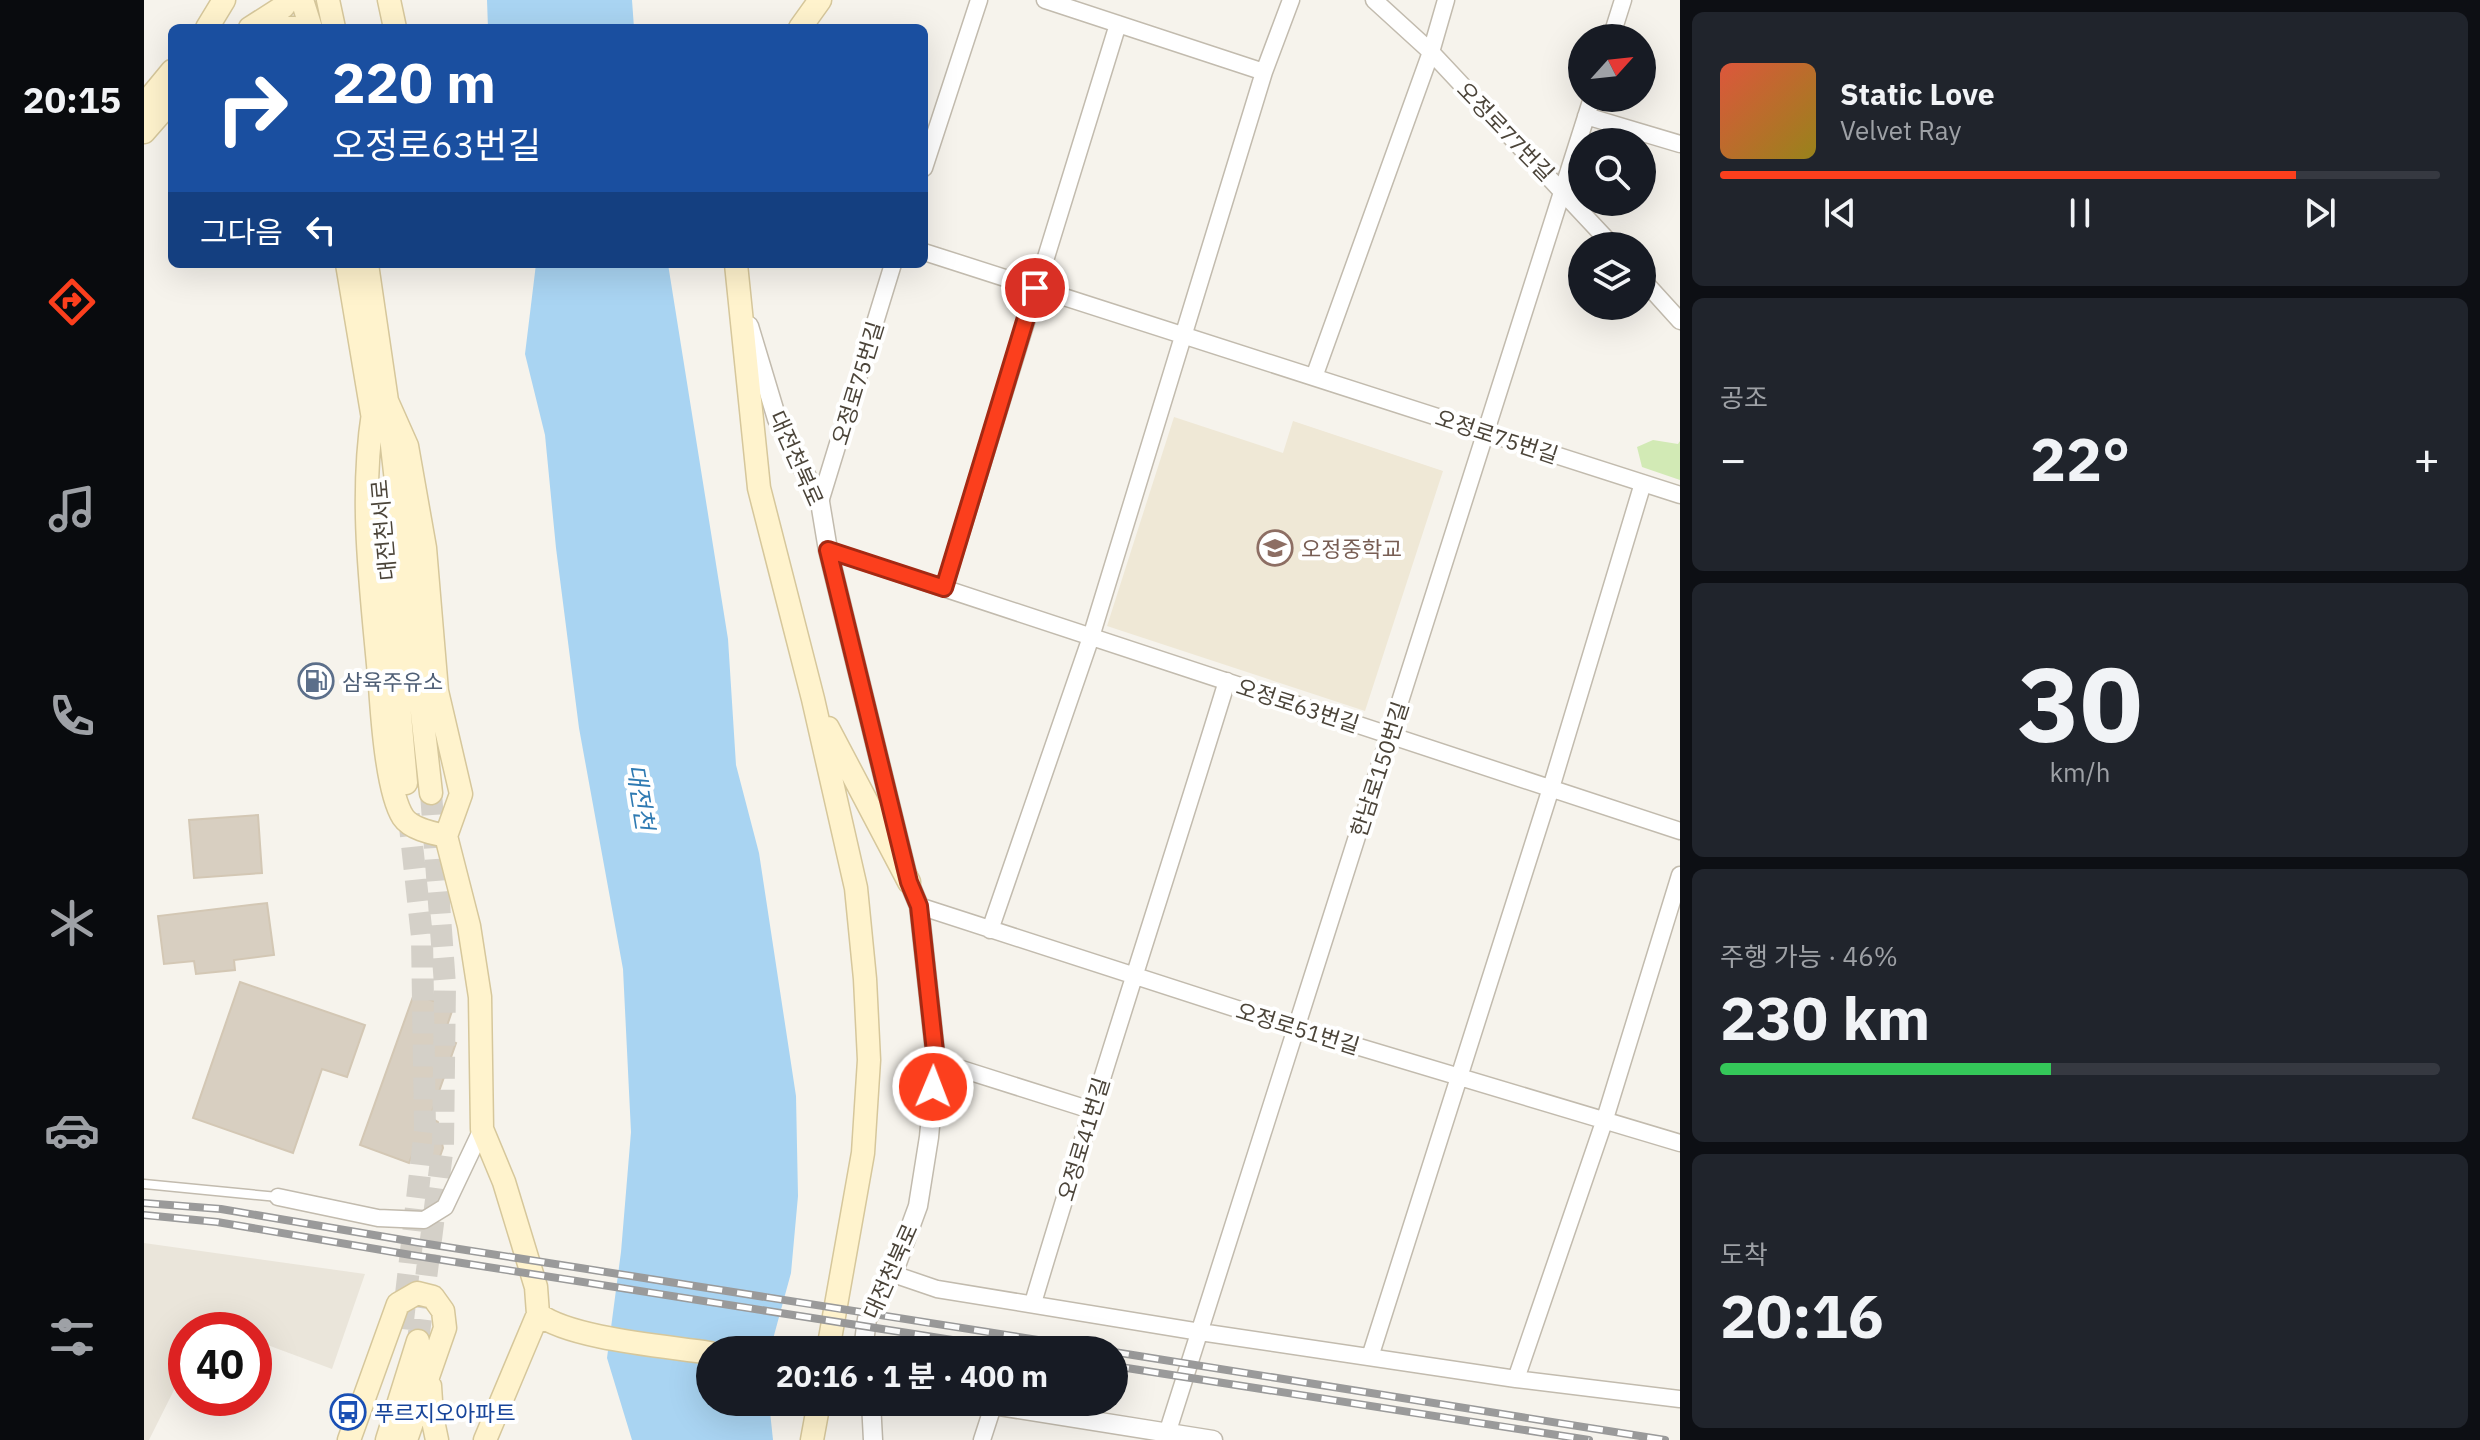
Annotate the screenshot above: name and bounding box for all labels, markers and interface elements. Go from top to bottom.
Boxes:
north arrow [1568,24,1656,112]
map controls [1568,24,1656,320]
text: 220 m [332,46,496,118]
icon: right [200,56,304,160]
text: Static Love [1840,74,1995,113]
street label: 오정로77번길 [1451,75,1561,187]
text: 20:15 [23,76,121,123]
text: Velvet Ray [1840,113,1961,147]
text: 오정로63번길 [332,121,541,168]
button: search [1568,128,1656,216]
icon: previous [1818,191,1862,235]
icon: pause [2058,191,2102,235]
icon: next [2298,191,2342,235]
icon: left [299,208,343,252]
text: 그다음 [200,212,283,251]
button: layers [1568,232,1656,320]
pin [1001,254,1069,322]
icon: arrive [1013,266,1057,310]
icon: directions [44,274,100,330]
street label: 오정로75번길 [824,318,890,448]
text: 공조 [1720,380,1768,414]
street label: 오정로75번길 [1432,402,1562,470]
street label: 대전천북로 [763,406,831,510]
text: 22° [2030,419,2130,498]
text: − [1720,430,1746,487]
text: + [2414,430,2440,487]
street label: 대전천서로 [364,478,402,582]
icon: music [44,481,100,537]
school or university icon: 오정중학교 [1256,529,1294,567]
place label: 오정중학교 [1301,534,1402,563]
text: 30 [2018,635,2142,771]
fuel station icon: 삼육주유소 [297,662,335,700]
place label: 삼육주유소 [342,667,443,696]
street label: 오정로63번길 [1233,671,1363,739]
icon: phone [44,688,100,744]
street label: 한남로150번길 [1343,698,1415,840]
text: km/h [2049,755,2111,789]
water label: 대전천 [620,762,662,835]
icon: climate [44,895,100,951]
text: 주행 가능 · 46% [1720,939,1898,973]
text: 230 km [1720,978,1930,1057]
street label: 오정로51번길 [1233,995,1363,1061]
position arrow [891,1045,975,1129]
street label: 오정로41번길 [1050,1074,1116,1204]
icon: car [44,1102,100,1158]
street label: 대전천북로 [856,1219,924,1323]
text: 도착 [1720,1237,1768,1271]
text: 20:16 [1720,1276,1884,1355]
icon: filters [44,1309,100,1365]
speed limit sign: 40 [168,1312,272,1416]
text: 20:16 · 1 분 · 400 m [776,1356,1048,1395]
bus stop icon: 푸르지오아파트 [329,1393,367,1431]
place label: 푸르지오아파트 [374,1398,516,1427]

